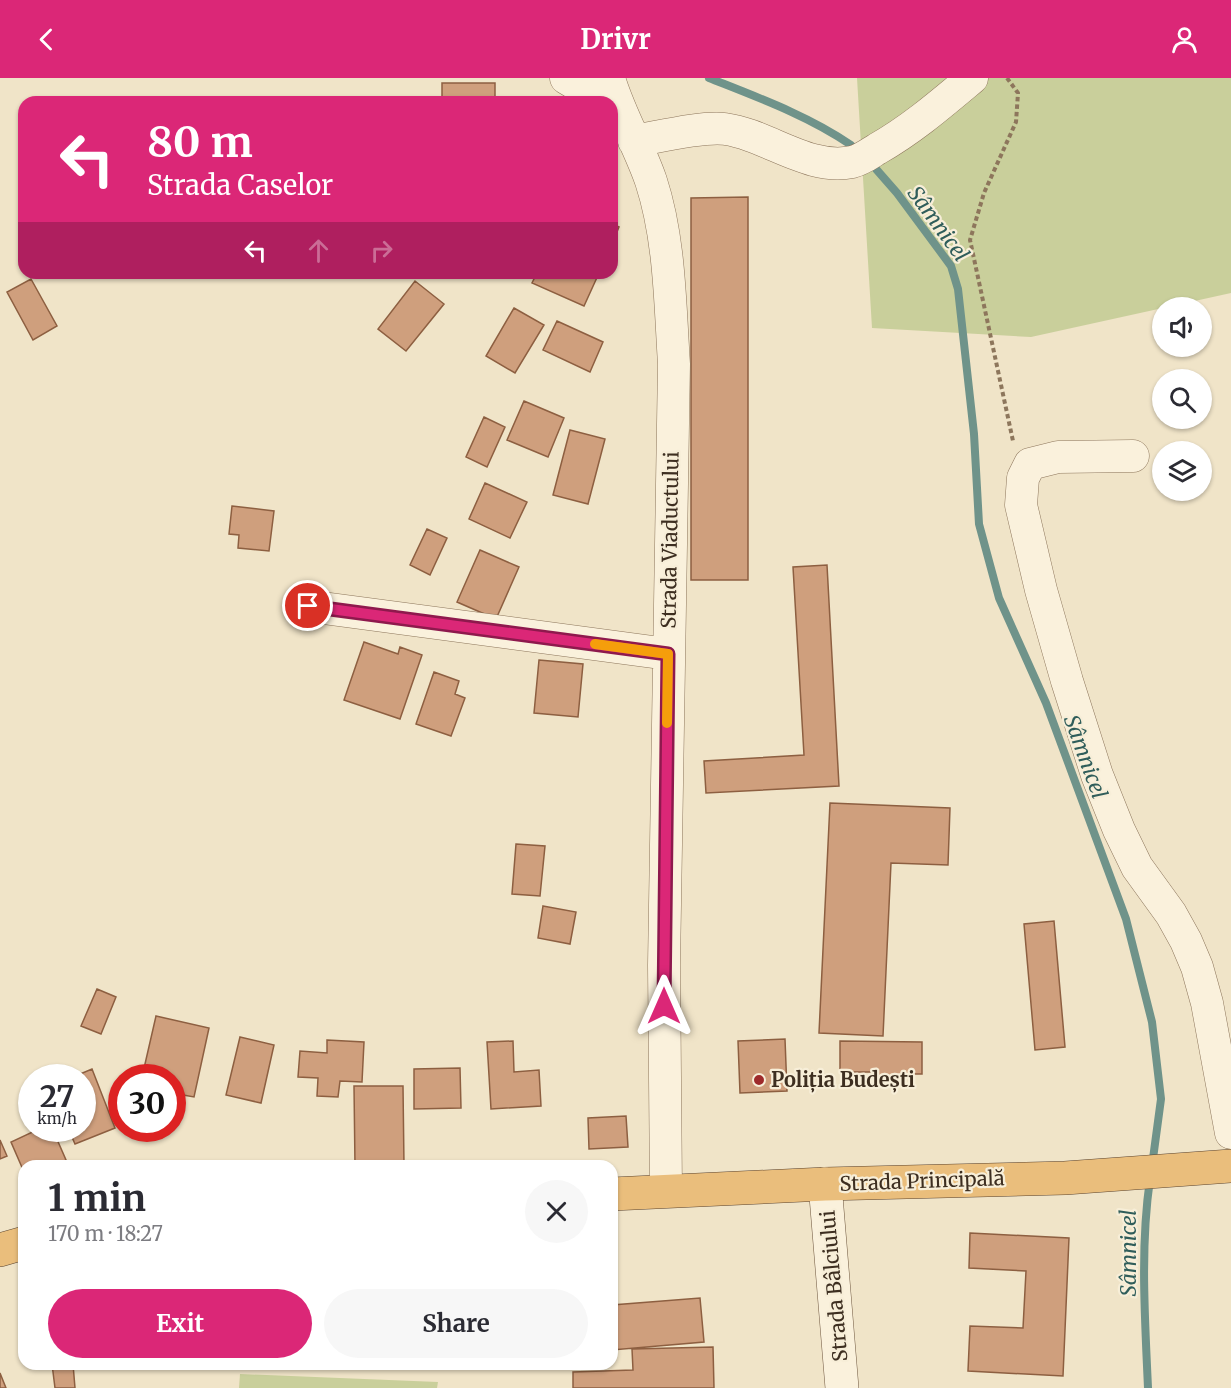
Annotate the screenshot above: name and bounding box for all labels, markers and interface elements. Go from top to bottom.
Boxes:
text: Drivr [580,22,651,56]
icon: back [30,23,63,56]
icon: person [1168,23,1201,56]
text: 80 m [147,116,253,168]
icon: left [48,120,126,198]
text: Strada Caselor [147,168,333,202]
water label: Sâmnicel [902,181,975,267]
icon: left [239,234,272,267]
icon: ahead [302,234,335,267]
icon: right [365,234,398,267]
map controls [1152,297,1212,501]
button: sound [1152,297,1212,357]
button: search [1152,369,1212,429]
button: layers [1152,441,1212,501]
street label: Strada Viaductului [655,451,684,629]
pin [282,580,333,631]
icon: arrive [291,589,324,622]
water label: Sâmnicel [1058,711,1113,802]
position arrow [632,974,696,1038]
speed limit sign: 30 [108,1064,186,1142]
place label: Poliția Budești [771,1067,915,1093]
marker: Poliția Budești [752,1073,766,1087]
text: 27 [40,1077,74,1115]
text: km/h [37,1109,77,1128]
street label: Strada Principală [839,1165,1005,1196]
text: 1 min [48,1176,146,1221]
button: close [525,1180,588,1243]
street label: Strada Bâlciului [814,1209,853,1363]
water label: Sâmnicel [1115,1209,1142,1297]
text: 170 m · 18:27 [48,1221,163,1246]
button: Exit [48,1289,312,1358]
button: Share [324,1289,588,1358]

